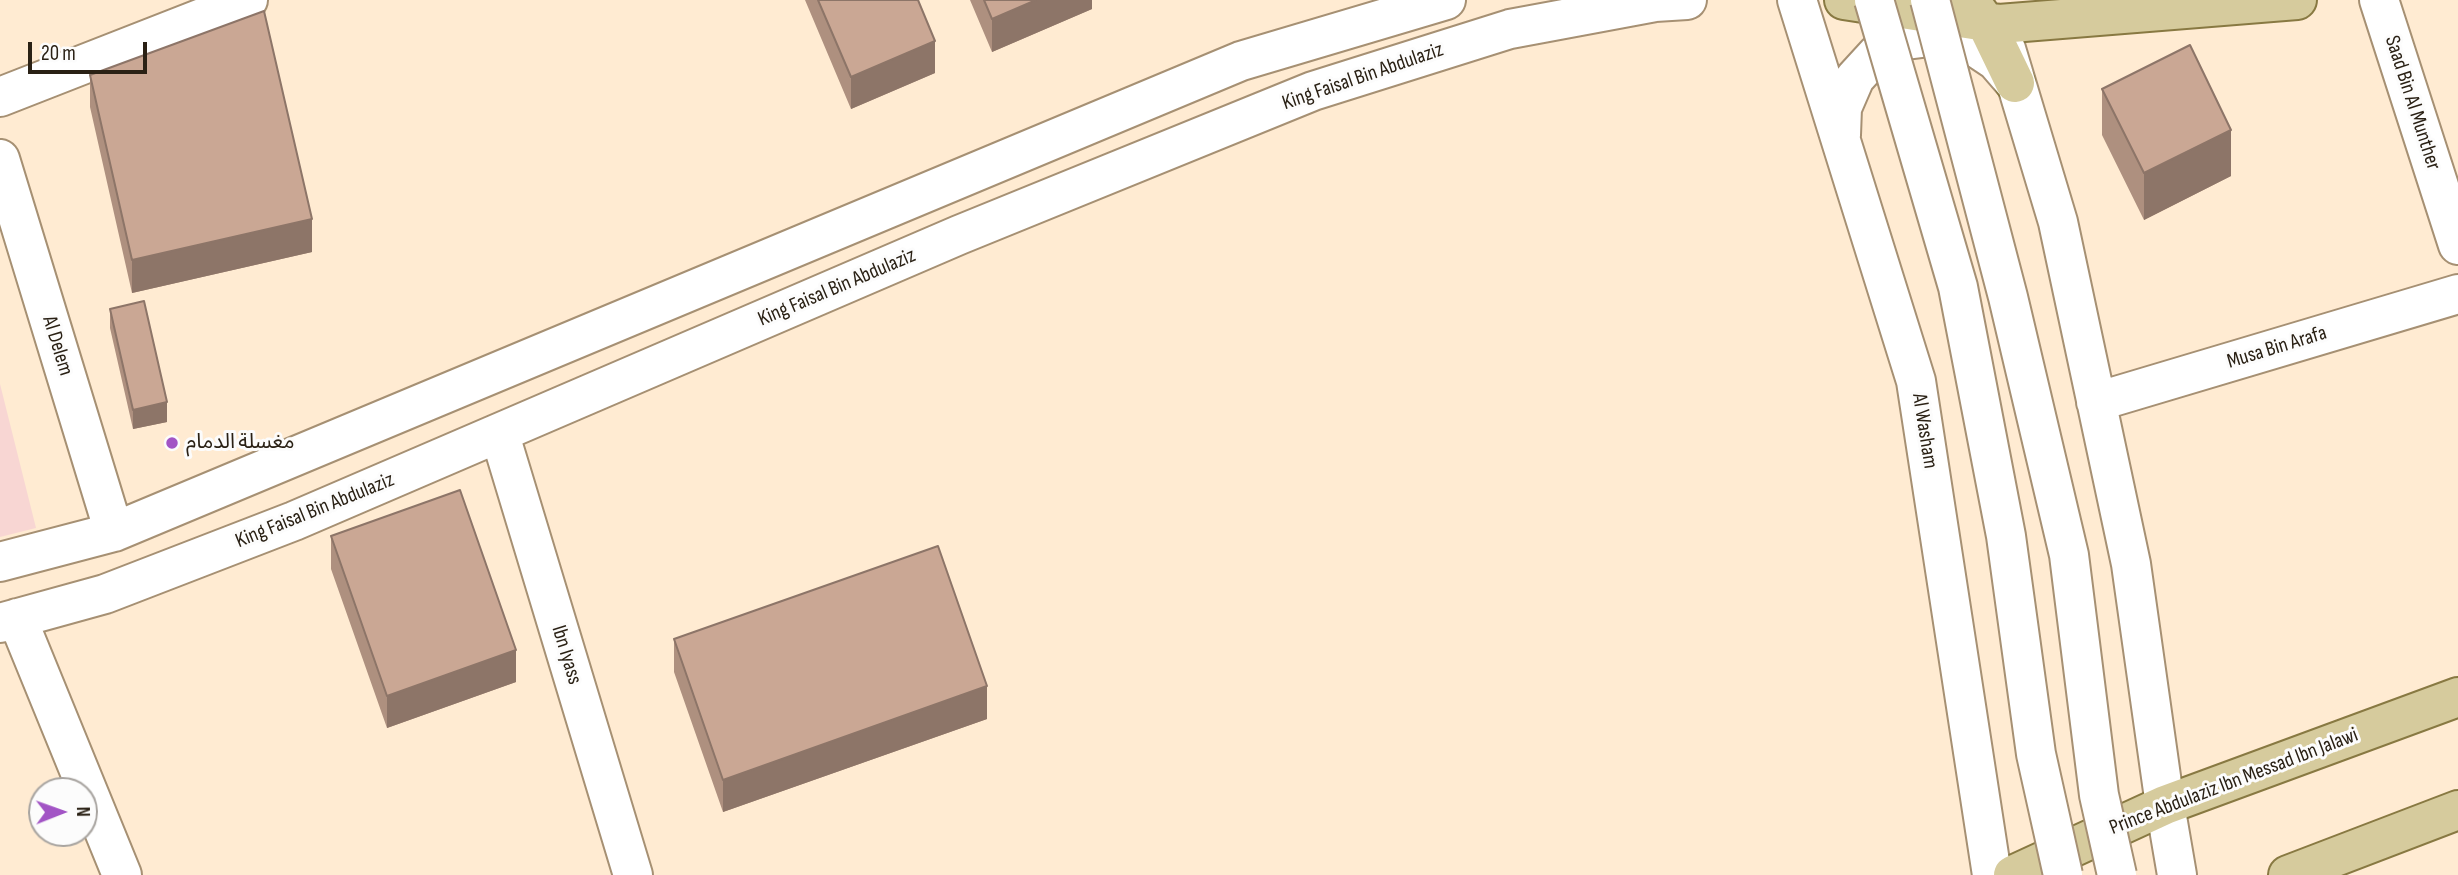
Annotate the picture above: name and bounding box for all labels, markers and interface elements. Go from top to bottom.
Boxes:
scale bar [32,28,150,72]
street label: Saad Bin Al Munther [2378,33,2446,173]
street label: King Faisal Bin Abdulaziz [1279,38,1447,116]
text: 20 m [41,41,76,66]
street label: King Faisal Bin Abdulaziz [754,243,920,333]
street label: Al Delem [36,313,78,379]
street label: Musa Bin Arafa [2224,321,2330,375]
street label: Al Washam [1906,392,1942,470]
place label: مغسلة الدمام [186,430,295,456]
marker: مغسلة الدمام [164,435,180,451]
street label: King Faisal Bin Abdulaziz [232,468,398,554]
street label: Ibn Iyass [545,623,587,687]
street label: Prince Abdulaziz Ibn Messad Ibn Jalawi [2106,723,2362,841]
north arrow [28,777,98,847]
text: N [71,806,94,817]

